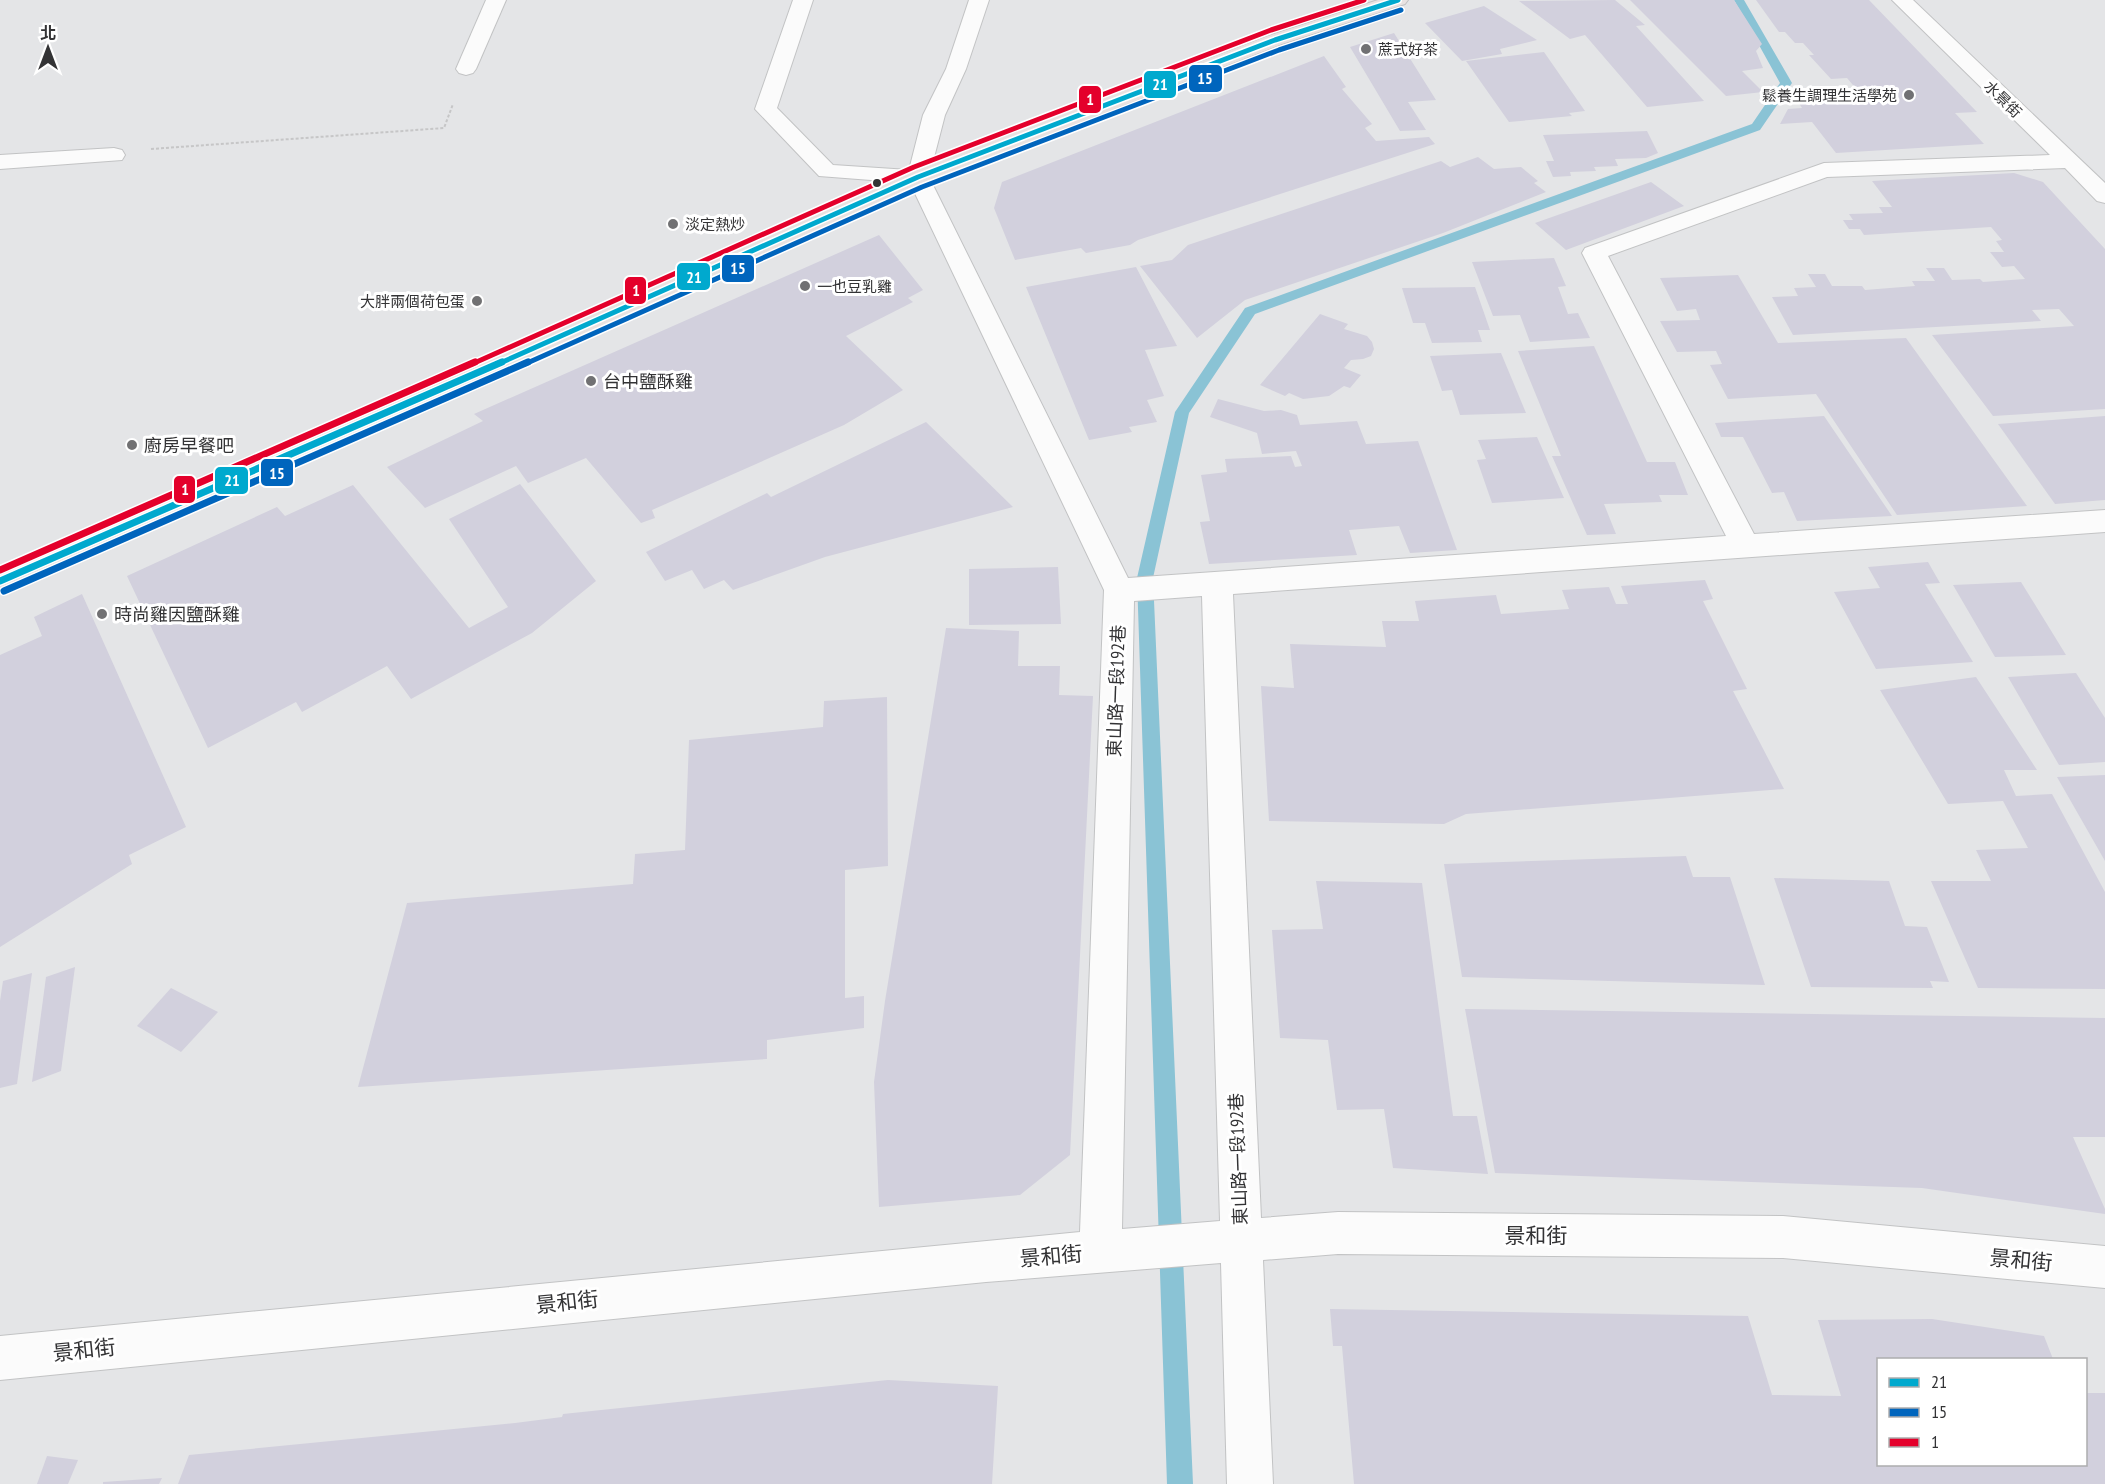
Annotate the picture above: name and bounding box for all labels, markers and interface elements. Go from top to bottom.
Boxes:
north arrow [18,18,78,78]
text: 北 [40,23,56,43]
place label: 蔗式好茶 [1378,40,1438,59]
marker: 蔗式好茶 [1359,42,1373,56]
line badge: 15 [1188,64,1223,93]
text: 15 [1197,68,1213,88]
line badge: 21 [1143,70,1177,99]
text: 21 [1152,74,1168,94]
street label: 水景街 [1980,77,2026,121]
line badge: 1 [1078,85,1102,114]
place label: 鬆養生調理生活學苑 [1762,86,1897,105]
marker: 鬆養生調理生活學苑 [1902,88,1916,102]
text: 1 [1086,89,1094,109]
unlabelled marker [871,177,883,189]
place label: 淡定熱炒 [685,215,745,234]
marker: 淡定熱炒 [666,217,680,231]
line badge: 15 [721,254,755,283]
text: 15 [730,258,746,278]
line badge: 21 [676,262,711,291]
text: 21 [686,267,702,287]
line badge: 1 [624,276,647,305]
place label: 一也豆乳雞 [817,277,892,296]
marker: 一也豆乳雞 [798,279,812,293]
text: 1 [632,280,640,300]
place label: 大胖兩個荷包蛋 [360,292,465,311]
marker: 大胖兩個荷包蛋 [470,294,484,308]
place label: 台中鹽酥雞 [603,370,693,393]
marker: 台中鹽酥雞 [584,374,598,388]
place label: 廚房早餐吧 [144,434,234,457]
marker: 廚房早餐吧 [125,438,139,452]
line badge: 15 [260,458,294,487]
text: 15 [269,463,285,483]
line badge: 21 [214,466,249,495]
text: 21 [224,470,240,490]
line badge: 1 [173,475,196,504]
text: 1 [181,479,189,499]
place label: 時尚雞因鹽酥雞 [114,603,240,626]
marker: 時尚雞因鹽酥雞 [95,607,109,621]
street label: 東山路一段192巷 [1102,624,1130,758]
street label: 東山路一段192巷 [1224,1092,1252,1226]
street label: 景和街 [1505,1222,1568,1249]
street label: 景和街 [1018,1240,1084,1272]
street label: 景和街 [1988,1244,2054,1276]
street label: 景和街 [534,1285,600,1319]
street label: 景和街 [51,1333,117,1367]
legend [1877,1358,2087,1466]
text: 21 [1931,1370,1947,1393]
text: 15 [1931,1400,1947,1423]
text: 1 [1931,1430,1939,1453]

